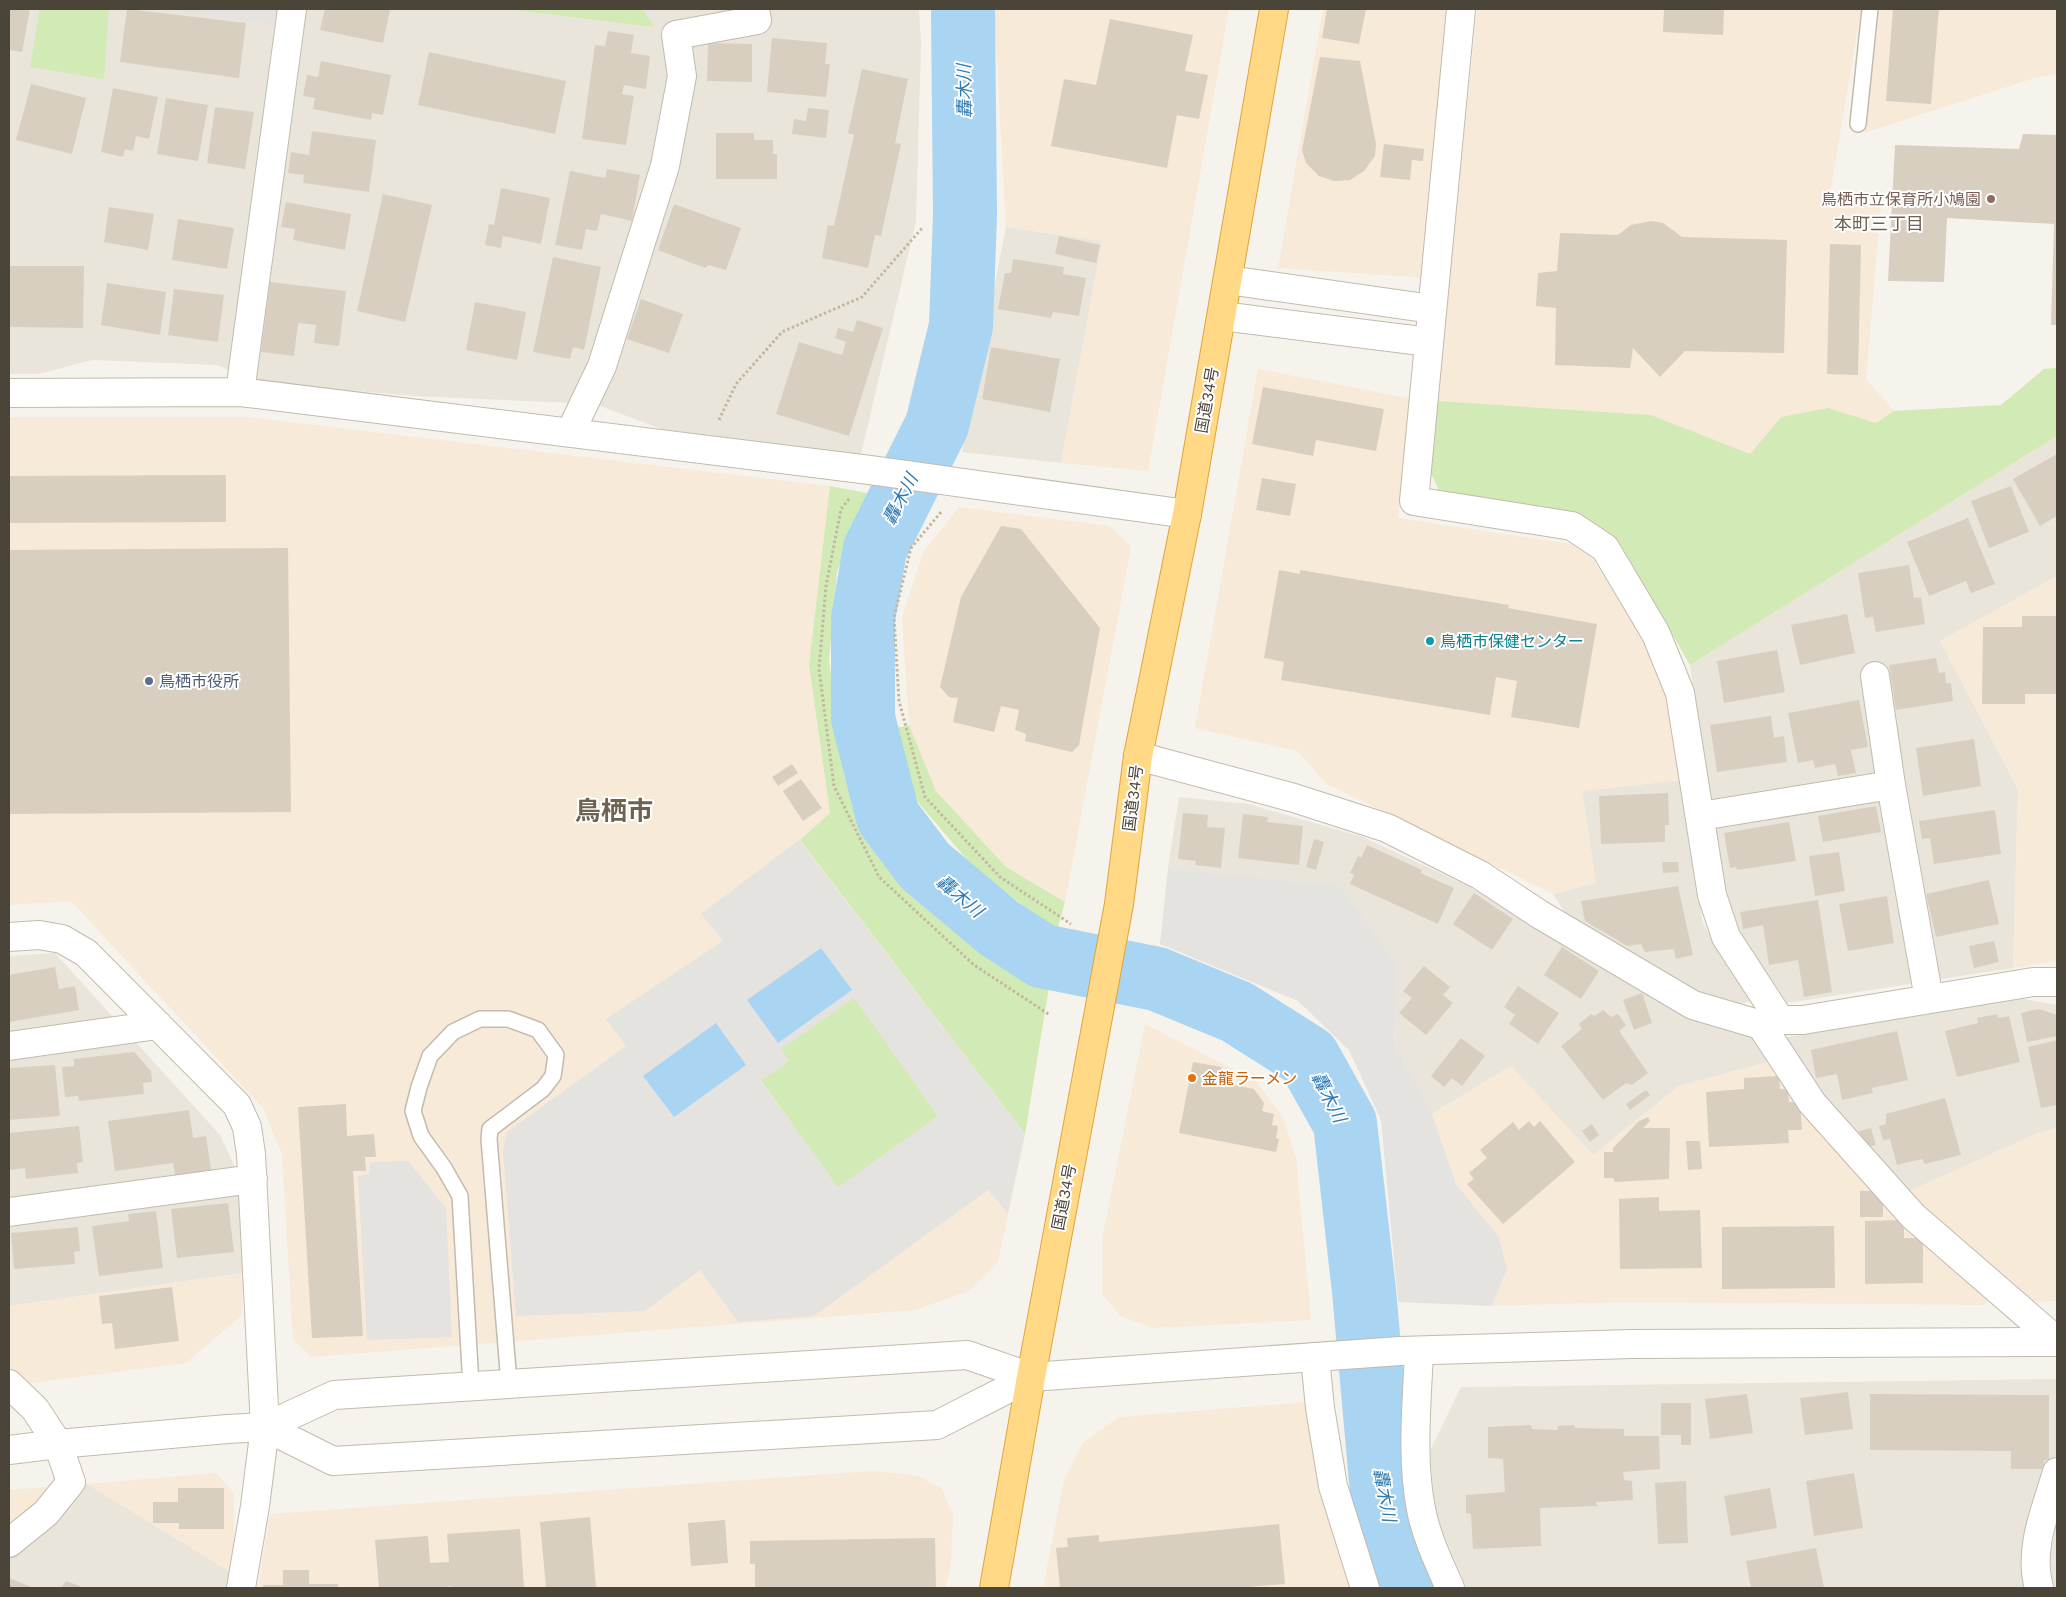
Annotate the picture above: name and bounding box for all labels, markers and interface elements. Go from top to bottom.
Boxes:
water label: 轟木川 [953,62,975,118]
place label: 鳥栖市立保育所小鳩園 [1821,190,1981,209]
marker: 鳥栖市立保育所小鳩園 [1985,193,1997,205]
district label: 本町三丁目 [1834,213,1924,234]
street label: 国道34号 [1192,365,1222,435]
water label: 轟木川 [878,468,923,528]
place label: 鳥栖市保健センター [1440,632,1584,651]
marker: 鳥栖市保健センター [1424,635,1436,647]
place label: 鳥栖市役所 [159,672,239,691]
marker: 鳥栖市役所 [143,675,155,687]
street label: 国道34号 [1119,764,1147,832]
district label: 鳥栖市 [575,796,653,826]
water label: 轟木川 [933,871,989,923]
water label: 轟木川 [1307,1068,1352,1128]
place label: 金龍ラーメン [1202,1069,1297,1088]
marker: 金龍ラーメン [1186,1072,1198,1084]
street label: 国道34号 [1048,1162,1080,1232]
water label: 轟木川 [1370,1466,1401,1525]

